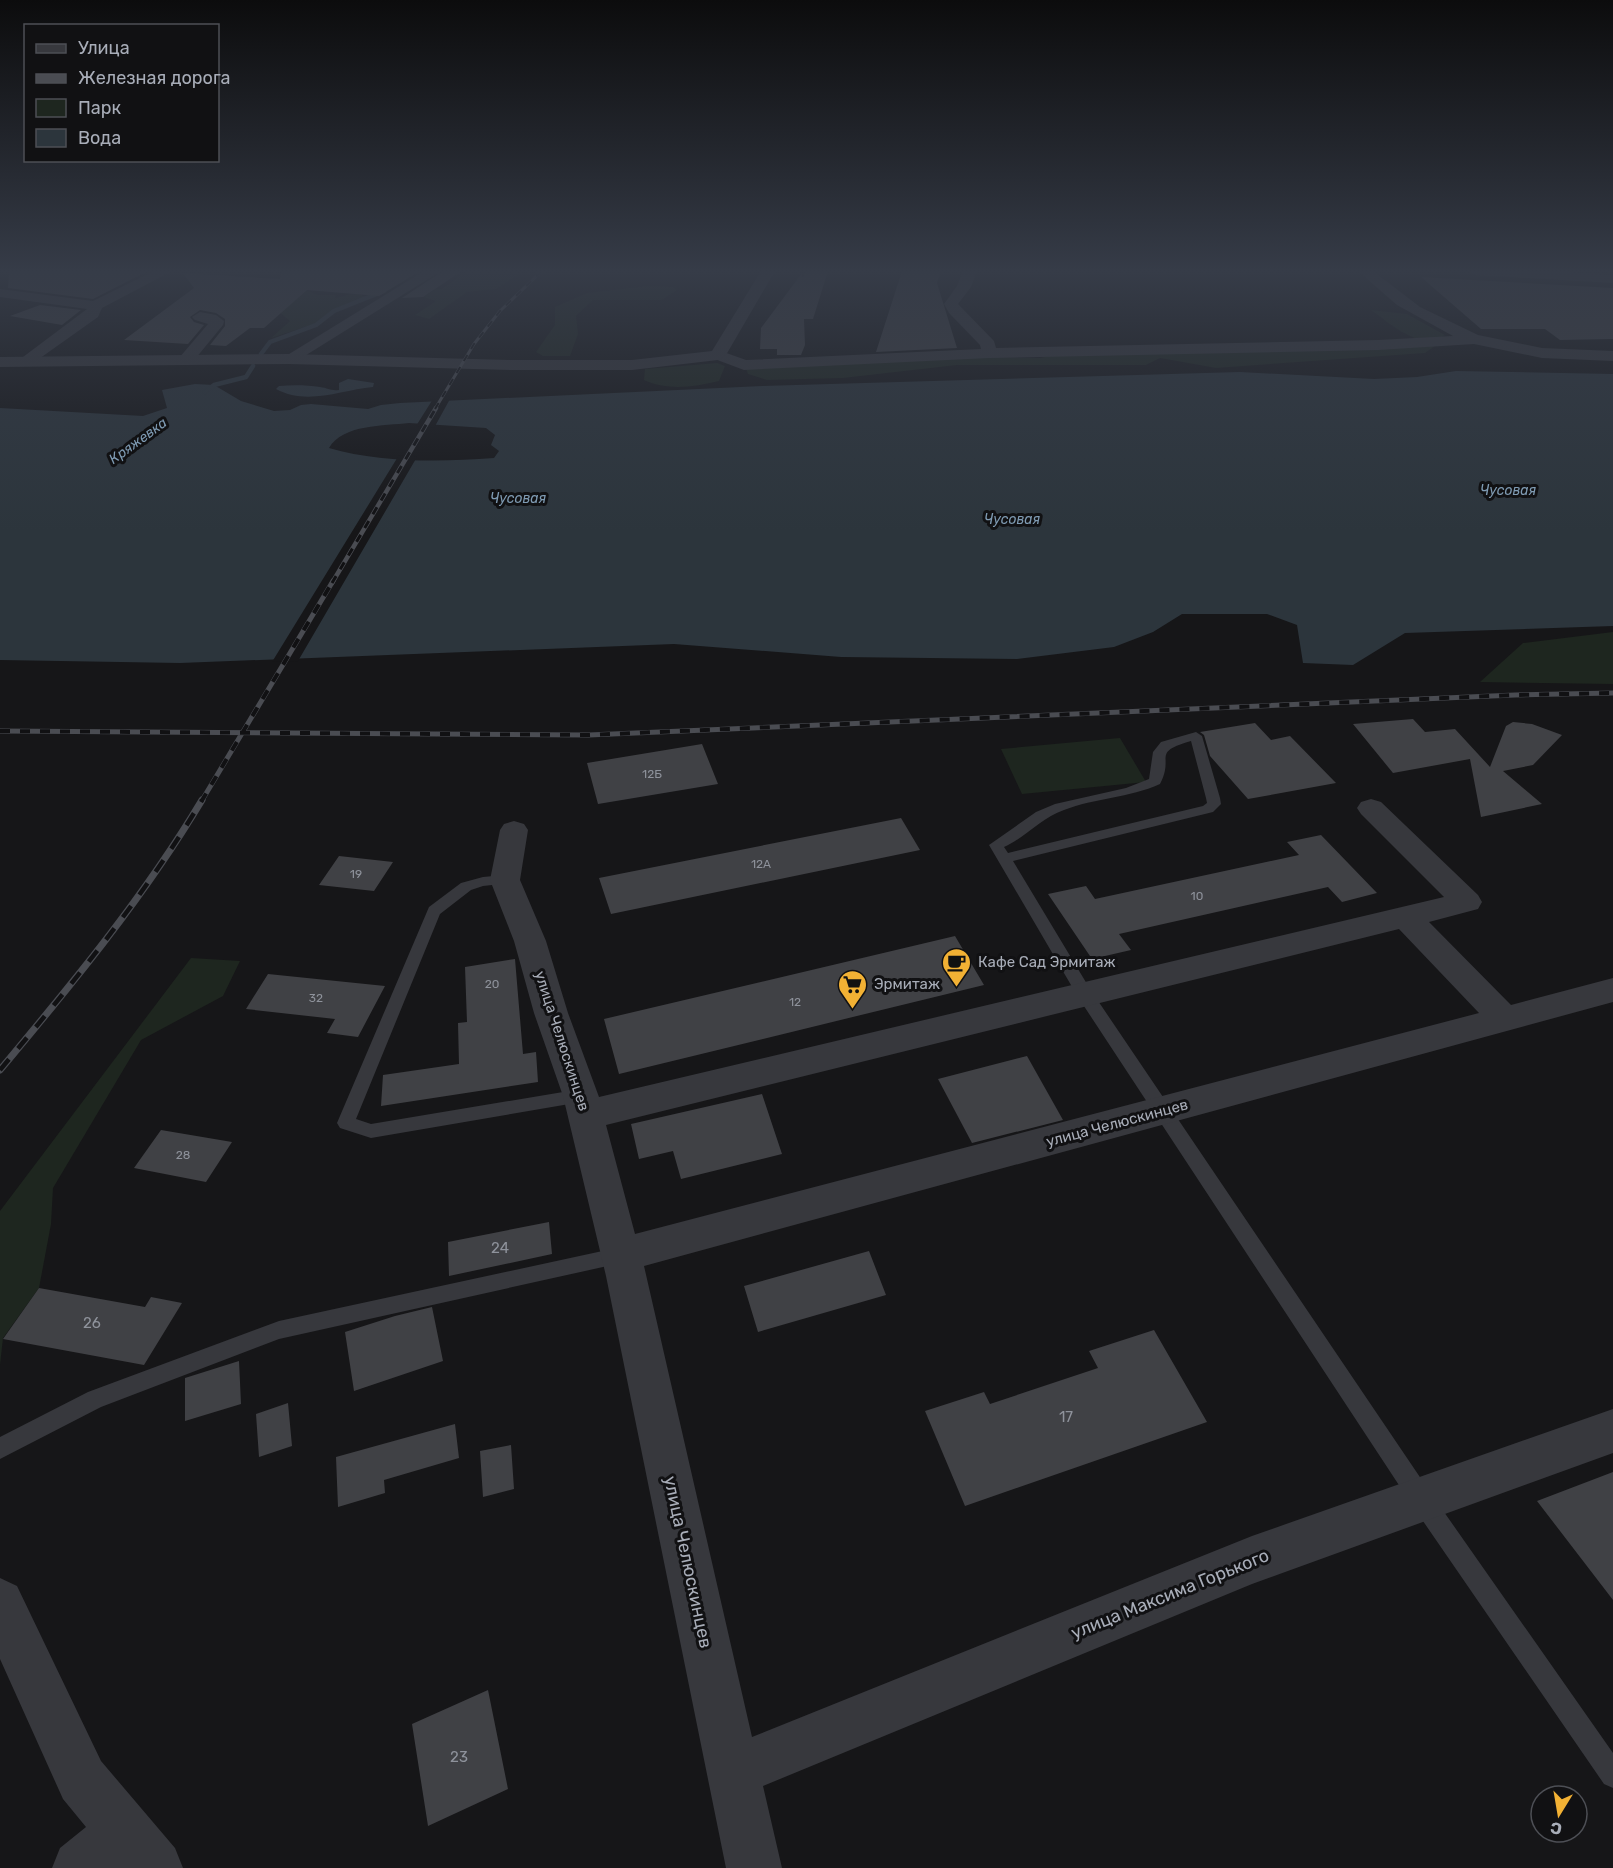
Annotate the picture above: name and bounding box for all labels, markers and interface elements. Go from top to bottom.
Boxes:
legend [24,24,219,162]
text: Улица [78,37,130,59]
text: Железная дорога [78,67,231,89]
text: Парк [78,97,122,119]
text: Вода [78,127,121,149]
water label: Кряжевка [106,414,170,468]
water label: Чусовая [1480,482,1537,499]
water label: Чусовая [490,490,547,507]
water label: Чусовая [984,511,1041,528]
house number: 12Б [642,767,662,781]
house number: 12А [751,857,771,871]
house number: 19 [350,867,362,881]
house number: 10 [1191,889,1203,903]
cafe icon: Кафе Сад Эрмитаж [941,946,973,988]
place label: Кафе Сад Эрмитаж [978,953,1116,971]
supermarket icon: Эрмитаж [837,968,869,1010]
street label: улица Челюскинцев [531,969,593,1113]
place label: Эрмитаж [874,975,940,993]
house number: 20 [485,977,499,991]
house number: 32 [309,991,323,1005]
house number: 12 [789,995,801,1009]
street label: улица Челюскинцев [1044,1095,1190,1151]
house number: 28 [176,1148,190,1162]
house number: 24 [491,1239,509,1257]
house number: 26 [83,1314,101,1332]
house number: 17 [1059,1408,1073,1426]
street label: улица Челюскинцев [659,1474,717,1650]
street label: улица Максима Горького [1068,1544,1272,1644]
house number: 23 [450,1748,468,1766]
north arrow [1529,1784,1589,1844]
text: С [1549,1818,1564,1839]

